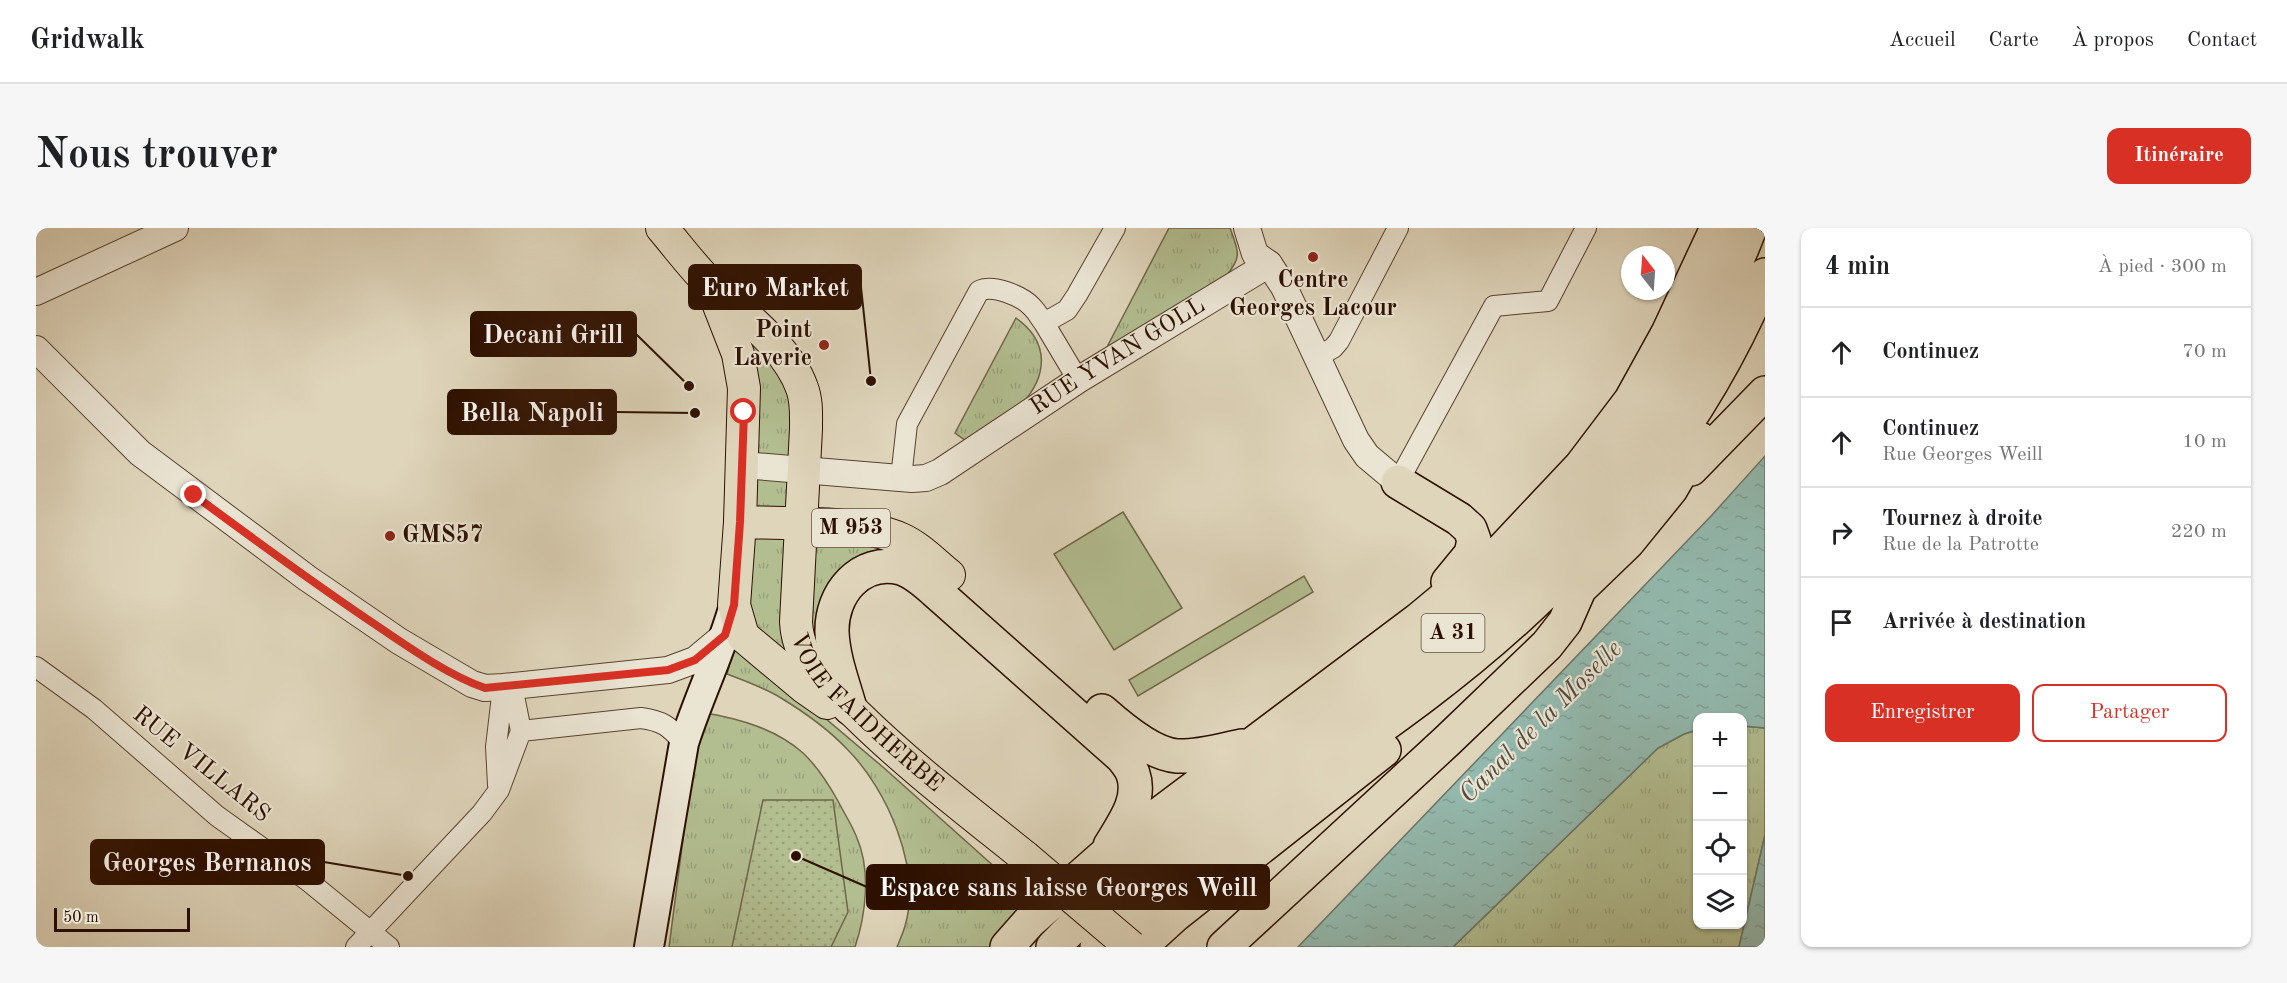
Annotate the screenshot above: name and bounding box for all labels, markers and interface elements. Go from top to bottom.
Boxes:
text: Gridwalk [30,27,145,55]
text: Accueil [1889,30,1956,51]
text: Carte [1989,30,2039,51]
text: À propos [2072,30,2154,51]
text: Contact [2187,30,2257,51]
button: Itinéraire [2107,128,2251,184]
text: Nous trouver [36,135,278,177]
north arrow [1621,246,1675,300]
marker: Centre Georges Lacour [1306,250,1320,264]
text: 4 min [1825,254,1890,280]
text: À pied · 300 m [2098,257,2227,277]
callout: Euro Market [689,265,861,309]
place label: Centre Georges Lacour [1229,269,1397,321]
text: Euro Market [701,276,849,302]
street label: RUE YVAN GOLL [1026,294,1210,420]
callout: Decani Grill [471,312,636,356]
place label: Point Laverie [733,319,812,371]
text: Decani Grill [482,323,624,349]
icon: ahead [1825,336,1858,369]
marker: Point Laverie [817,338,831,352]
text: Continuez [1882,341,1979,363]
text: 70 m [2182,342,2227,362]
callout: Bella Napoli [448,390,616,434]
route start [730,398,756,424]
text: Bella Napoli [460,401,604,427]
text: Continuez [1882,418,1979,440]
icon: ahead [1825,426,1858,459]
text: 10 m [2182,432,2227,452]
text: Rue Georges Weill [1882,445,2043,465]
route end [180,481,206,507]
text: Tournez à droite [1882,508,2043,530]
road number: M 953 [812,509,890,547]
icon: right [1825,516,1858,549]
text: 220 m [2171,522,2227,542]
place label: GMS57 [402,523,483,548]
marker: GMS57 [383,529,397,543]
text: Rue de la Patrotte [1882,535,2039,555]
icon: arrive [1825,606,1858,639]
text: Arrivée à destination [1882,611,2086,633]
road number: A 31 [1422,614,1484,652]
street label: VOIE FAIDHERBE [786,630,947,797]
water label: Canal de la Moselle [1455,636,1627,808]
button: Enregistrer [1825,684,2020,742]
button: Partager [2032,684,2227,742]
street label: RUE VILLARS [128,703,274,827]
map controls [1693,713,1747,929]
button: + [1693,713,1747,767]
button: − [1693,767,1747,821]
button: locate [1693,821,1747,875]
callout: Georges Bernanos [91,840,324,884]
text: Georges Bernanos [103,851,311,877]
callout: Espace sans laisse Georges Weill [867,865,1269,909]
button: layers [1693,875,1747,929]
text: Espace sans laisse Georges Weill [879,876,1257,902]
scale bar [54,905,190,932]
text: 50 m [63,910,99,926]

